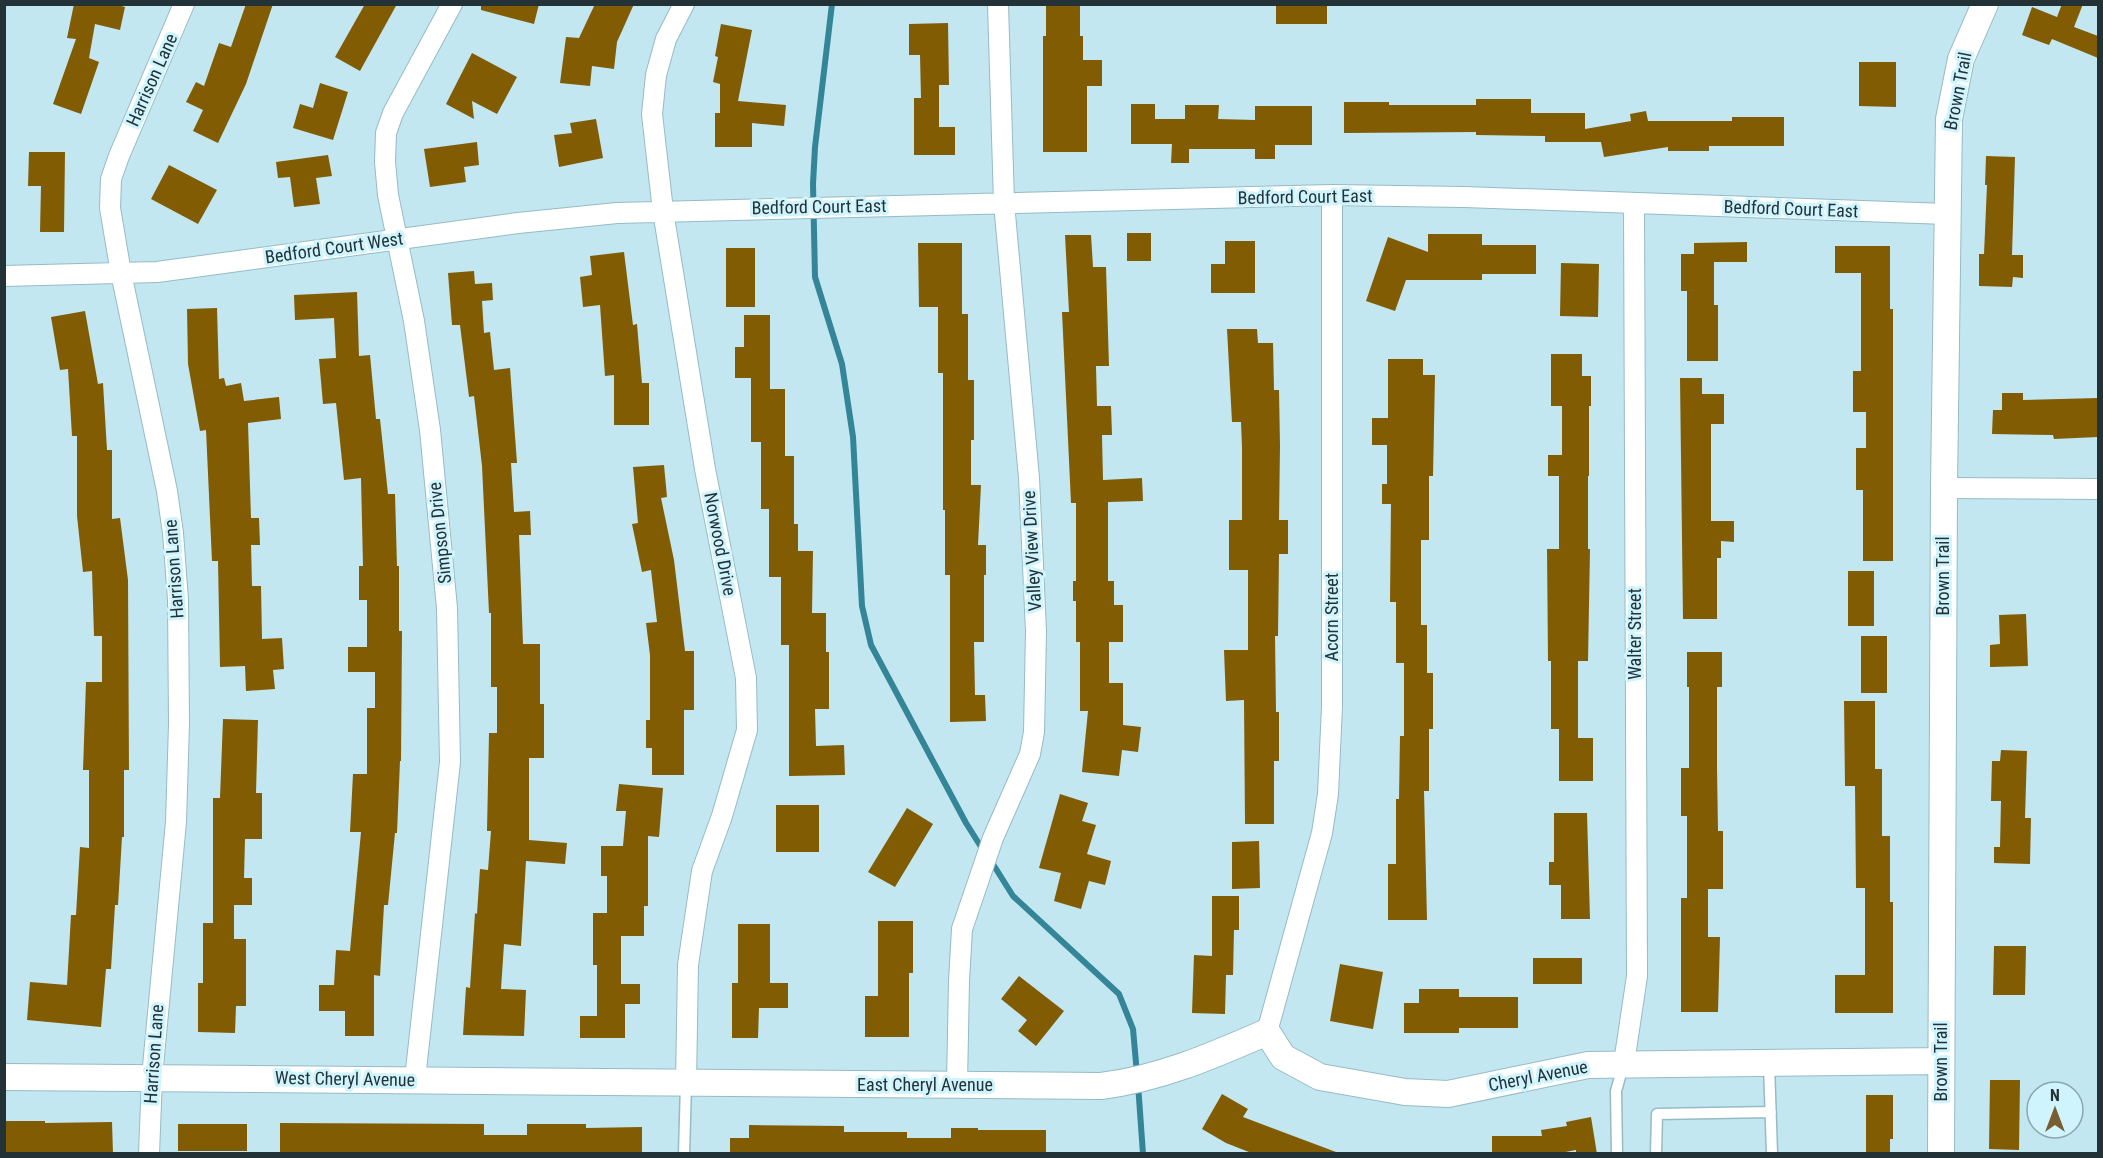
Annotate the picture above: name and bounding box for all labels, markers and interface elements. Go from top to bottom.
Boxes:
street label: Harrison Lane [122,30,181,129]
street label: Brown Trail [1940,50,1975,132]
street label: Bedford Court East [1237,185,1373,208]
street label: Bedford Court East [751,195,887,218]
street label: Bedford Court East [1723,196,1859,221]
street label: Bedford Court West [264,227,404,268]
street label: Simpson Drive [424,481,455,585]
street label: Valley View Drive [1018,490,1045,612]
street label: Norwood Drive [700,491,741,597]
street label: Harrison Lane [160,519,187,619]
street label: Brown Trail [1932,536,1953,616]
street label: Acorn Street [1321,573,1342,661]
street label: Walter Street [1624,588,1645,680]
street label: Harrison Lane [140,1004,167,1104]
street label: Brown Trail [1930,1022,1951,1102]
street label: Cheryl Avenue [1487,1056,1589,1095]
street label: West Cheryl Avenue [275,1067,415,1090]
street label: East Cheryl Avenue [857,1074,993,1095]
north arrow [2025,1080,2085,1140]
text: N [2050,1086,2060,1105]

